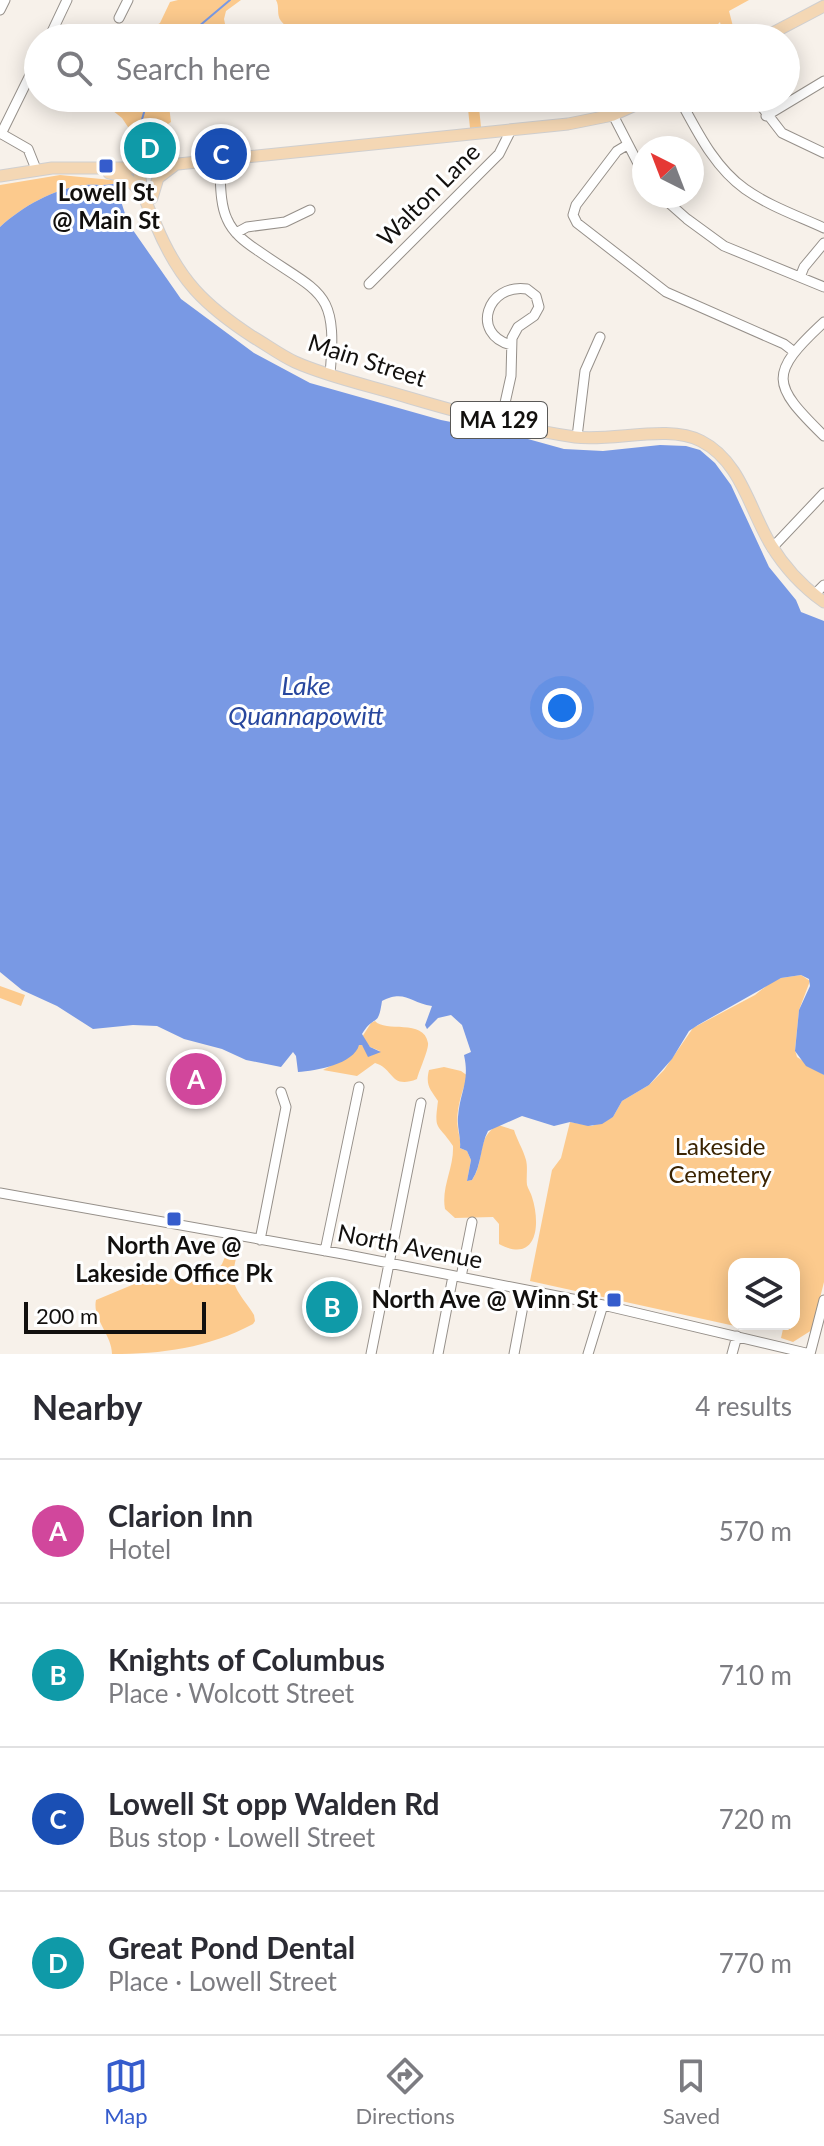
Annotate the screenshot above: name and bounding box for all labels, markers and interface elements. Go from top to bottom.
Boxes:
search box [24,24,800,112]
icon: search [52,46,96,90]
text: Search here [116,50,271,86]
pin: D [124,118,176,178]
pin: C [195,124,247,184]
north arrow [632,136,704,208]
street label: Walton Lane [371,137,485,251]
marker: Lowell St @ Main St [97,157,115,175]
place label: Lowell St @ Main St [52,177,160,234]
street label: Main Street [305,327,430,392]
road number: MA 129 [451,402,547,438]
water label: Lake Quannapowitt [228,669,384,731]
your location [542,688,582,728]
pin: A [170,1049,222,1109]
park label: Lakeside Cemetery [668,1131,772,1188]
marker: North Ave @ Lakeside Office Pk [165,1210,183,1228]
street label: North Avenue [335,1217,485,1274]
place label: North Ave @ Lakeside Office Pk [75,1230,273,1287]
map controls [728,1258,800,1330]
button: layers [728,1258,800,1330]
pin: B [306,1277,358,1337]
place label: North Ave @ Winn St [371,1284,598,1313]
marker: North Ave @ Winn St [605,1291,623,1309]
scale bar [24,1298,206,1334]
text: 200 m [36,1302,98,1329]
text: Nearby [32,1386,143,1427]
text: 4 results [695,1390,792,1422]
text: Clarion Inn [108,1497,253,1533]
text: A [49,1515,67,1547]
text: 570 m [719,1515,792,1547]
text: Hotel [108,1533,171,1565]
text: Knights of Columbus [108,1641,385,1677]
text: B [49,1659,67,1691]
text: 710 m [719,1659,792,1691]
text: Place · Wolcott Street [108,1677,354,1709]
text: Lowell St opp Walden Rd [108,1785,440,1821]
text: C [49,1803,67,1835]
text: 720 m [719,1803,792,1835]
text: Bus stop · Lowell Street [108,1821,375,1853]
text: Great Pond Dental [108,1929,355,1965]
text: D [48,1947,68,1979]
text: 770 m [719,1947,792,1979]
text: Place · Lowell Street [108,1965,337,1997]
tab: Map [104,2054,148,2129]
tab: Directions [356,2054,455,2129]
tab: Saved [663,2054,720,2129]

